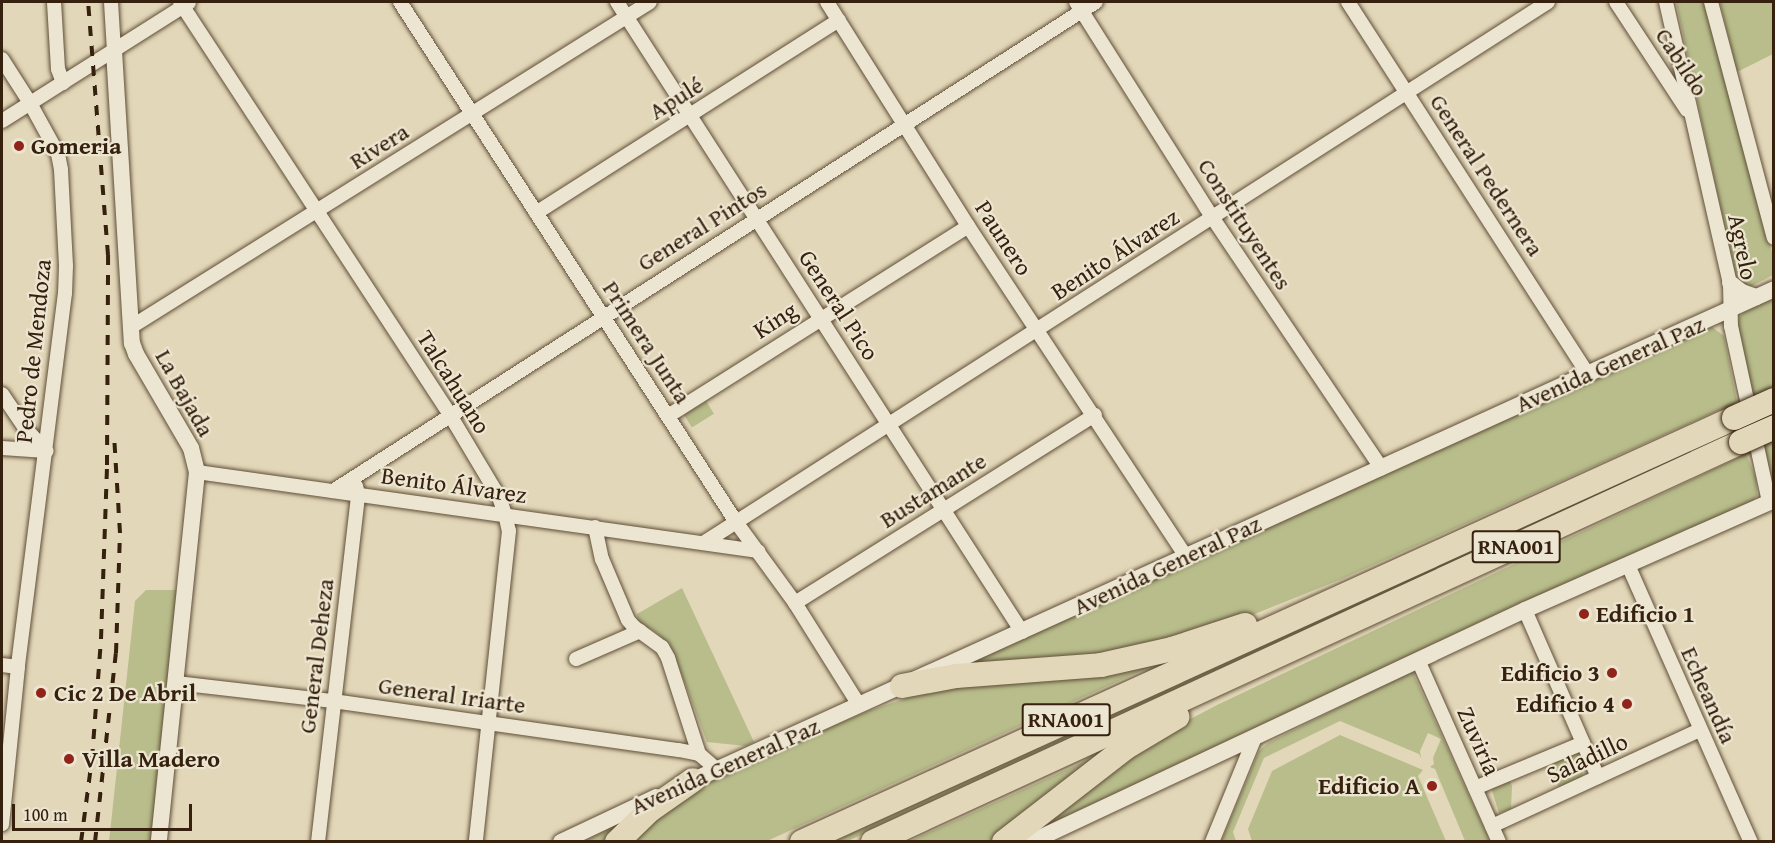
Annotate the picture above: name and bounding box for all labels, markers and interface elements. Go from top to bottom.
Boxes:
street label: Cabildo [1649,23,1715,101]
street label: Apulé [644,70,708,126]
street label: General Pedernera [1424,89,1550,261]
street label: Rivera [344,117,414,175]
place label: Gomeria [31,132,121,160]
marker: Gomeria [12,139,26,153]
street label: Constituyentes [1192,153,1298,295]
street label: General Pintos [632,175,772,277]
street label: Paunero [969,195,1039,281]
street label: Benito Álvarez [1046,202,1184,306]
street label: Agrelo [1722,212,1764,282]
street label: General Pico [793,244,885,366]
street label: Pedro de Mendoza [9,258,57,444]
street label: Primera Junta [597,275,697,409]
street label: King [748,295,802,345]
street label: Avenida General Paz [1511,309,1709,419]
street label: Talcahuano [411,325,497,439]
street label: La Bajada [149,344,221,442]
street label: Bustamante [874,446,992,534]
street label: Benito Álvarez [379,461,529,509]
street label: Avenida General Paz [1069,509,1265,621]
road number: RNA001 [1471,528,1561,566]
street label: General Deheza [292,577,340,735]
place label: Edificio 1 [1596,600,1695,628]
marker: Edificio 1 [1577,607,1591,621]
street label: Echeandía [1675,642,1743,748]
place label: Edificio 3 [1501,659,1600,687]
marker: Edificio 3 [1605,666,1619,680]
street label: General Iriarte [377,670,527,720]
place label: Cic 2 De Abril [54,679,196,707]
marker: Cic 2 De Abril [32,684,50,702]
place label: Edificio 4 [1516,690,1615,718]
marker: Edificio 4 [1620,697,1634,711]
road number: RNA001 [1021,701,1111,739]
street label: Zuviría [1451,702,1507,780]
street label: Avenida General Paz [626,711,824,821]
street label: Saladillo [1542,727,1632,789]
place label: Villa Madero [82,745,220,773]
marker: Villa Madero [60,750,78,768]
place label: Edificio A [1318,772,1420,800]
marker: Edificio A [1425,779,1439,793]
scale bar [15,792,195,830]
text: 100 m [23,801,68,828]

